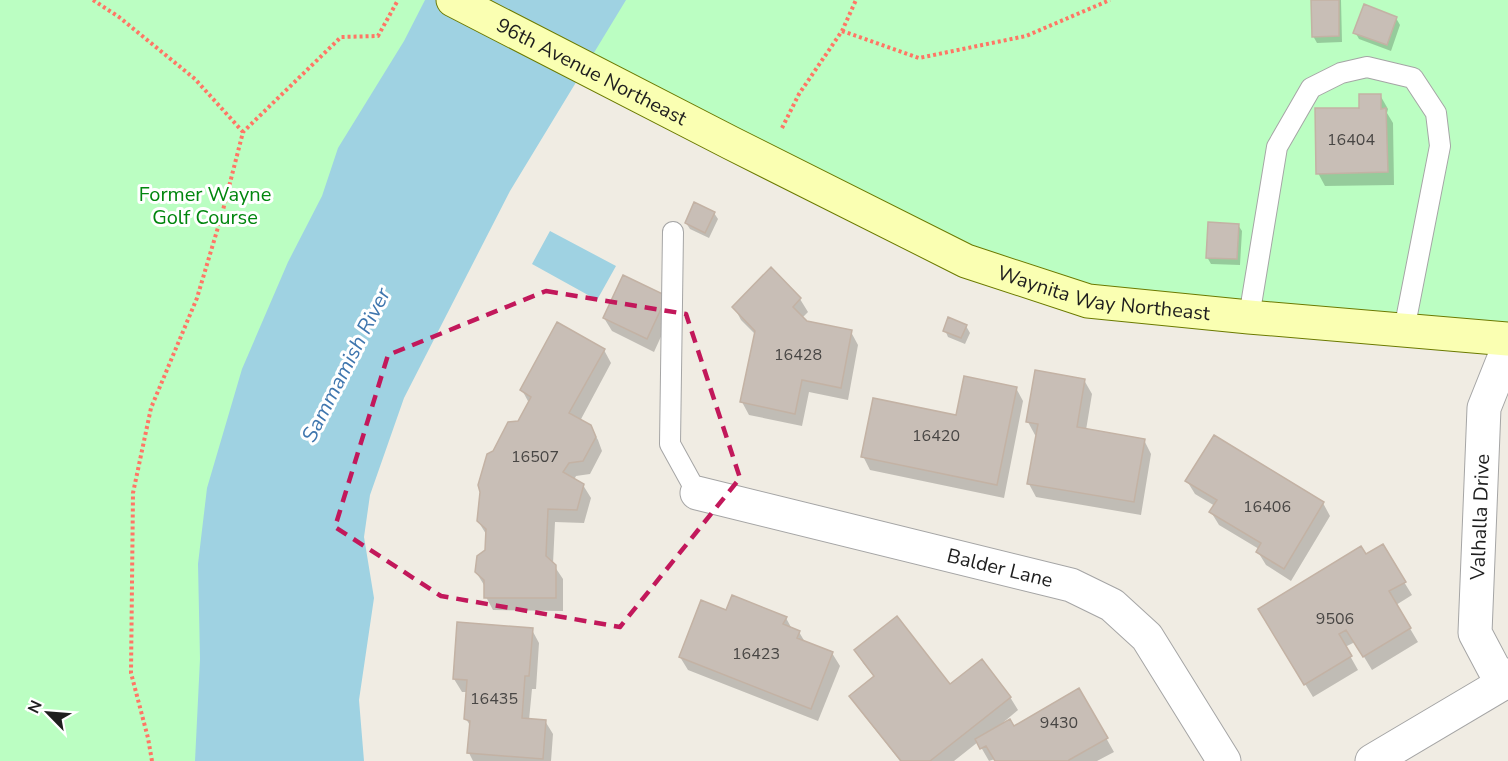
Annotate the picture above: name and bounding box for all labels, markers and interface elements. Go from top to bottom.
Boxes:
street label: 96th Avenue Northeast [492,11,692,132]
house number: 16404 [1327,129,1375,151]
park label: Former Wayne Golf Course [139,181,271,231]
street label: Waynita Way Northeast [994,259,1212,327]
water label: Sammamish River [295,283,397,447]
house number: 16428 [774,344,822,366]
house number: 16420 [912,425,960,447]
house number: 16507 [511,446,559,468]
street label: Valhalla Drive [1464,453,1496,581]
house number: 16406 [1243,496,1291,518]
street label: Balder Lane [944,542,1056,594]
house number: 9506 [1316,608,1354,630]
house number: 16423 [732,643,780,665]
north arrow [18,683,78,743]
house number: 16435 [470,688,518,710]
text: N [23,697,48,717]
house number: 9430 [1040,712,1078,734]

